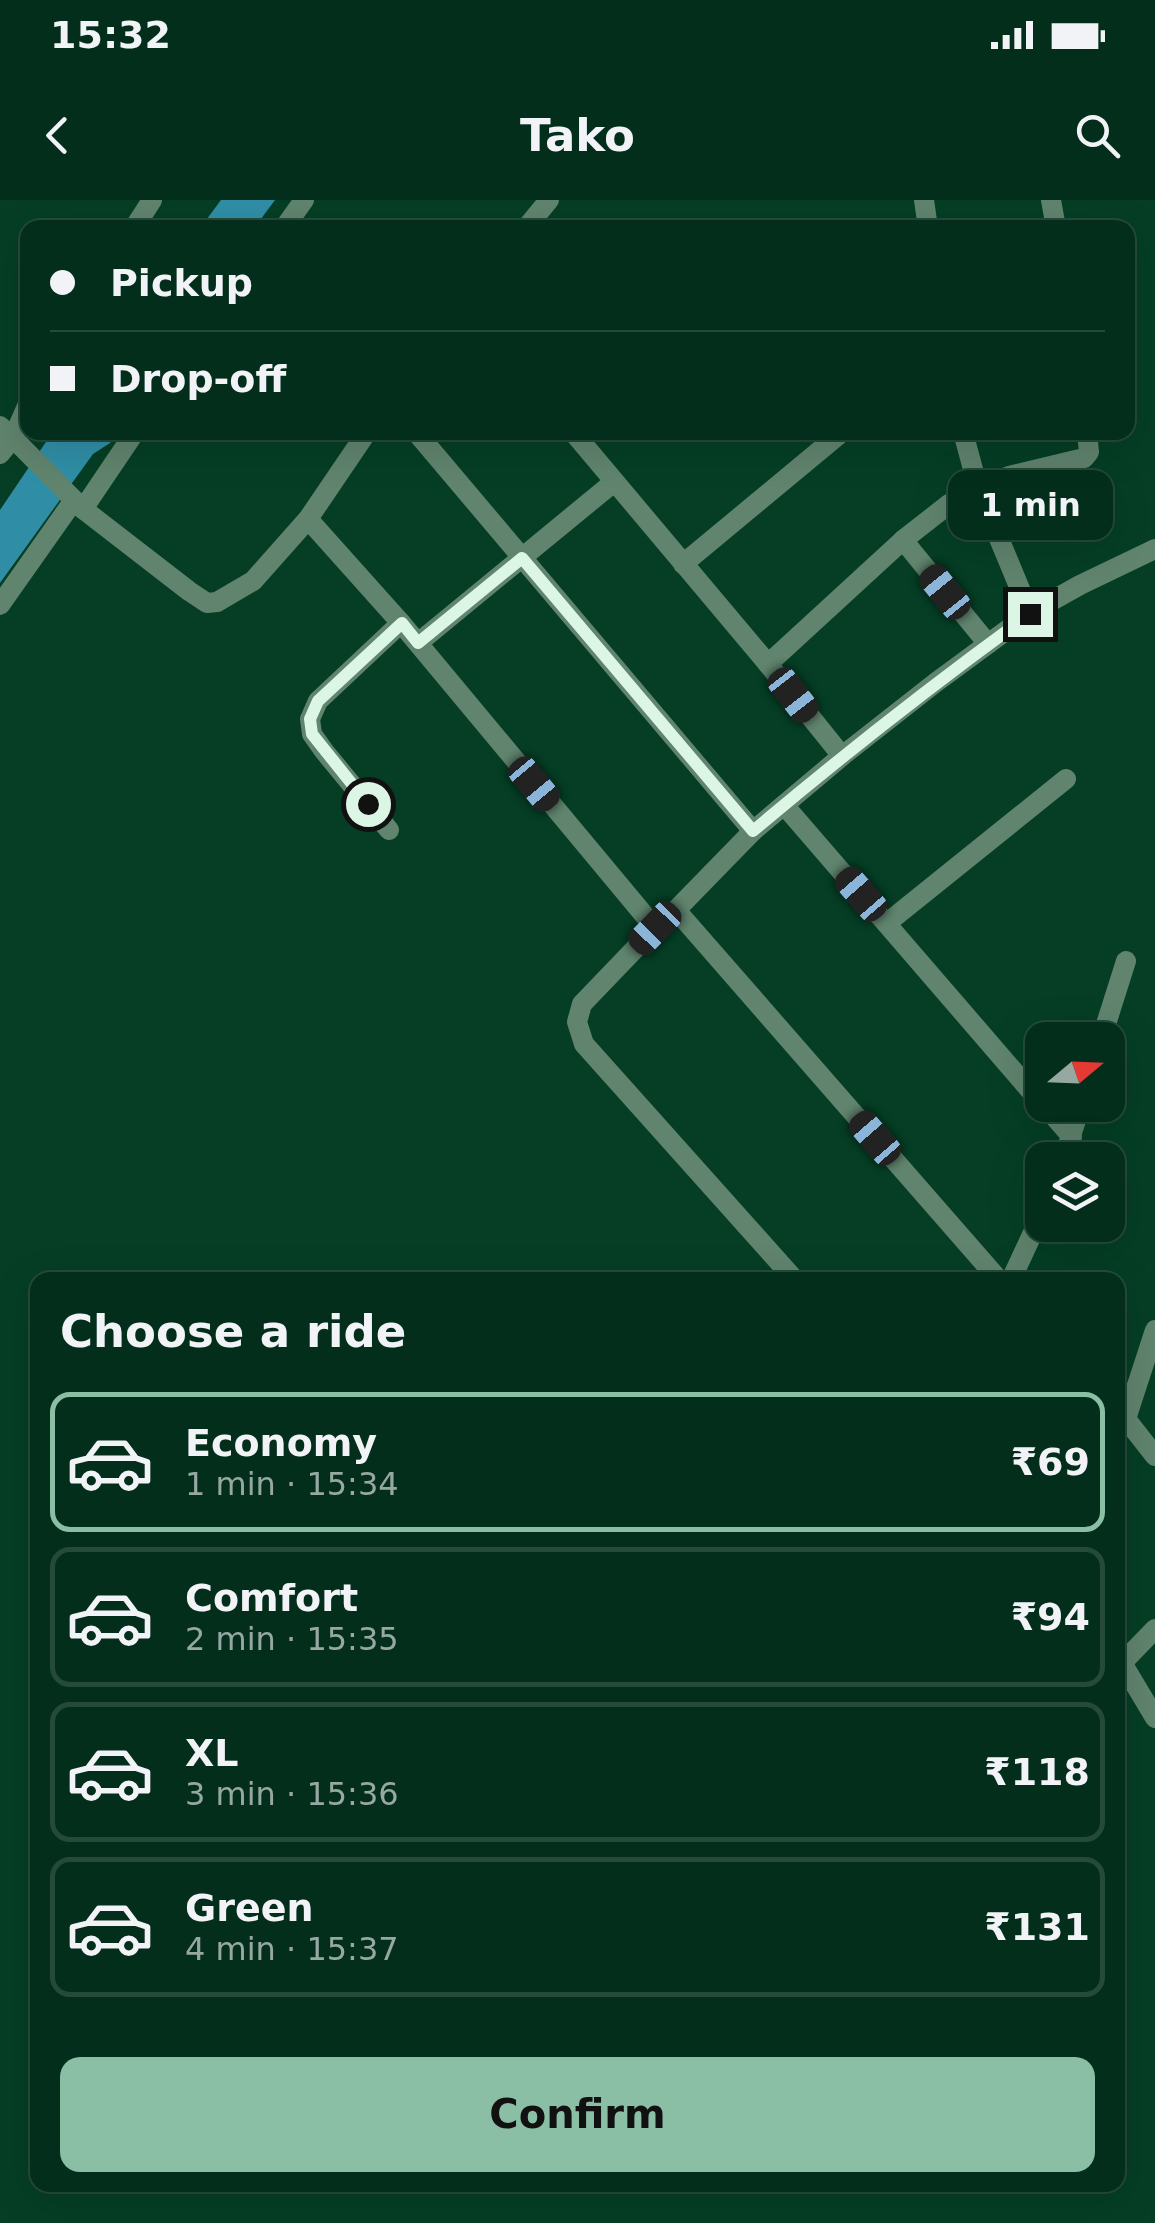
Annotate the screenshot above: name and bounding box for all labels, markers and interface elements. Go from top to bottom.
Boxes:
text: 15:32 [50,13,171,57]
icon: back [30,108,85,163]
icon: search [1070,108,1125,163]
text: Tako [520,109,635,162]
text: Pickup [110,261,253,305]
text: Drop-off [110,357,286,401]
callout: 1 min [948,469,1112,539]
text: 1 min [980,486,1081,524]
car [914,559,976,625]
route end [1008,592,1053,637]
car [763,662,823,728]
car [503,751,565,817]
route start [346,782,391,827]
car [830,862,892,926]
car [623,896,687,960]
north arrow [1025,1022,1125,1122]
map controls [1025,1022,1125,1242]
car [844,1106,906,1170]
button: layers [1025,1142,1125,1242]
text: Choose a ride [60,1305,406,1358]
icon: car [65,1417,155,1507]
text: Economy [185,1421,377,1465]
text: ₹69 [1011,1440,1090,1484]
text: 1 min · 15:34 [185,1465,399,1503]
icon: car [65,1572,155,1662]
text: Comfort [185,1576,358,1620]
text: ₹94 [1011,1595,1090,1639]
text: 2 min · 15:35 [185,1620,399,1658]
icon: car [65,1727,155,1817]
text: XL [185,1731,239,1775]
text: ₹118 [984,1750,1090,1794]
text: 3 min · 15:36 [185,1775,399,1813]
icon: car [65,1882,155,1972]
text: Green [185,1886,314,1930]
text: ₹131 [984,1905,1090,1949]
text: 4 min · 15:37 [185,1930,399,1968]
button: Confirm [60,2057,1095,2172]

